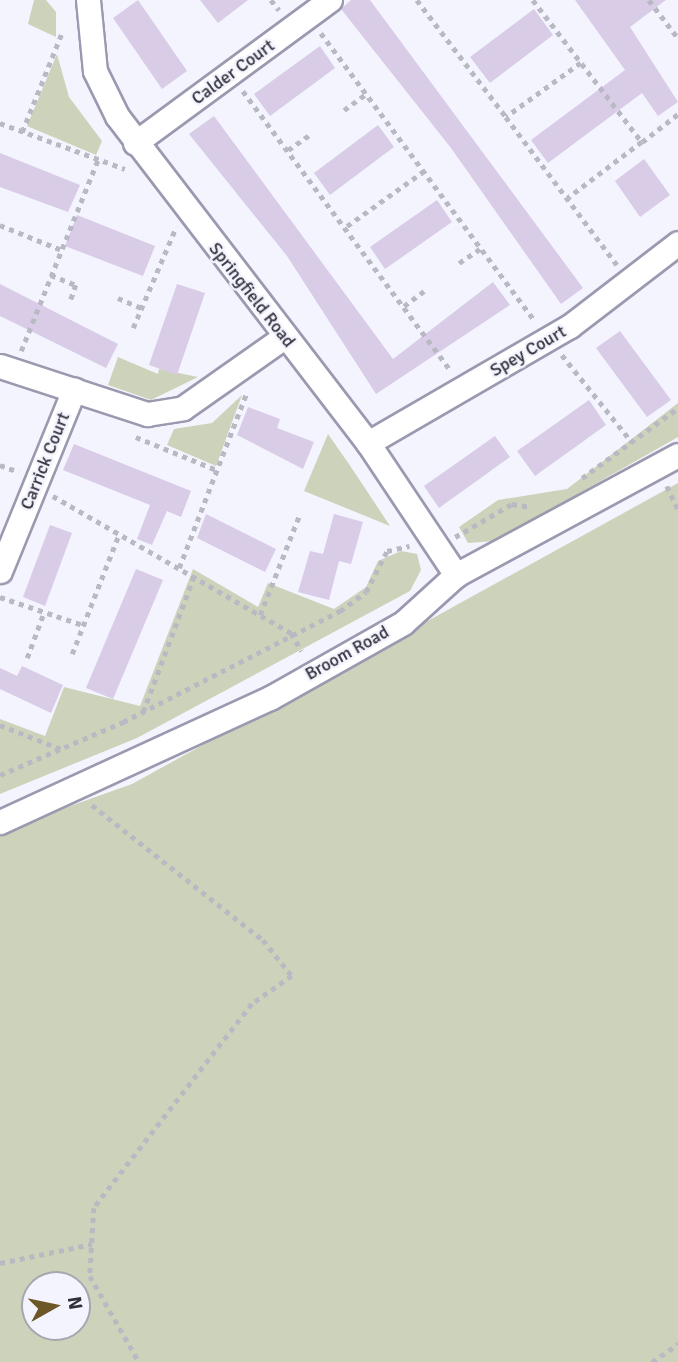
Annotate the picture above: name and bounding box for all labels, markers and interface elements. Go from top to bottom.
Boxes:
street label: Calder Court [187,35,279,109]
street label: Springfield Road [204,238,300,352]
street label: Spey Court [486,321,570,381]
street label: Carrick Court [16,409,74,513]
street label: Broom Road [301,621,393,685]
north arrow [21,1271,91,1341]
text: N [62,1295,88,1311]

